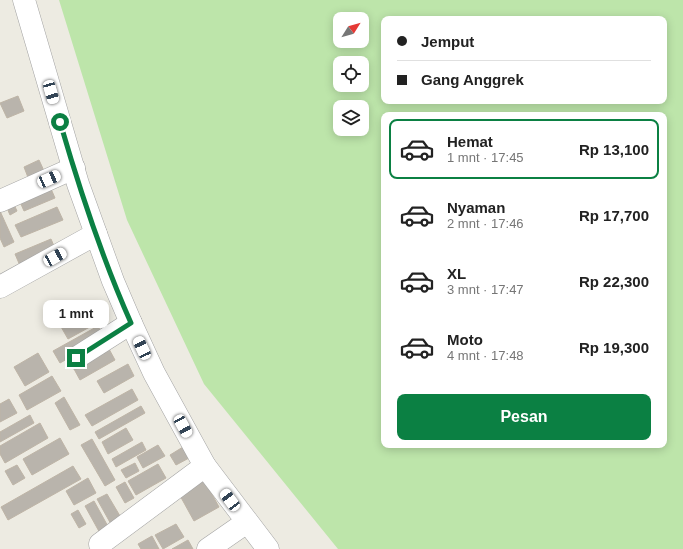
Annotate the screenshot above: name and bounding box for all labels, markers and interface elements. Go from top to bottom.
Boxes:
north arrow [333,12,369,48]
map controls [333,12,369,136]
text: Jemput [421,33,474,50]
button: locate [333,56,369,92]
text: Gang Anggrek [421,71,524,88]
car [42,79,60,105]
button: layers [333,100,369,136]
route start [51,113,69,131]
icon: car [399,131,435,167]
text: Hemat [447,133,493,150]
text: Rp 13,100 [579,141,649,158]
text: 1 mnt · 17:45 [447,150,524,165]
car [36,169,62,189]
icon: car [399,197,435,233]
text: Nyaman [447,199,505,216]
text: Rp 17,700 [579,207,649,224]
text: 2 mnt · 17:46 [447,216,524,231]
car [42,246,68,268]
icon: car [399,263,435,299]
text: XL [447,265,466,282]
text: Rp 22,300 [579,273,649,290]
text: 3 mnt · 17:47 [447,282,524,297]
callout: 1 mnt [43,300,109,328]
text: 1 mnt [59,306,93,321]
icon: car [399,329,435,365]
text: Moto [447,331,483,348]
car [131,335,153,361]
text: Rp 19,300 [579,339,649,356]
text: 4 mnt · 17:48 [447,348,524,363]
route end [67,349,85,367]
button: Pesan [397,394,651,440]
car [172,413,194,439]
car [218,487,242,513]

